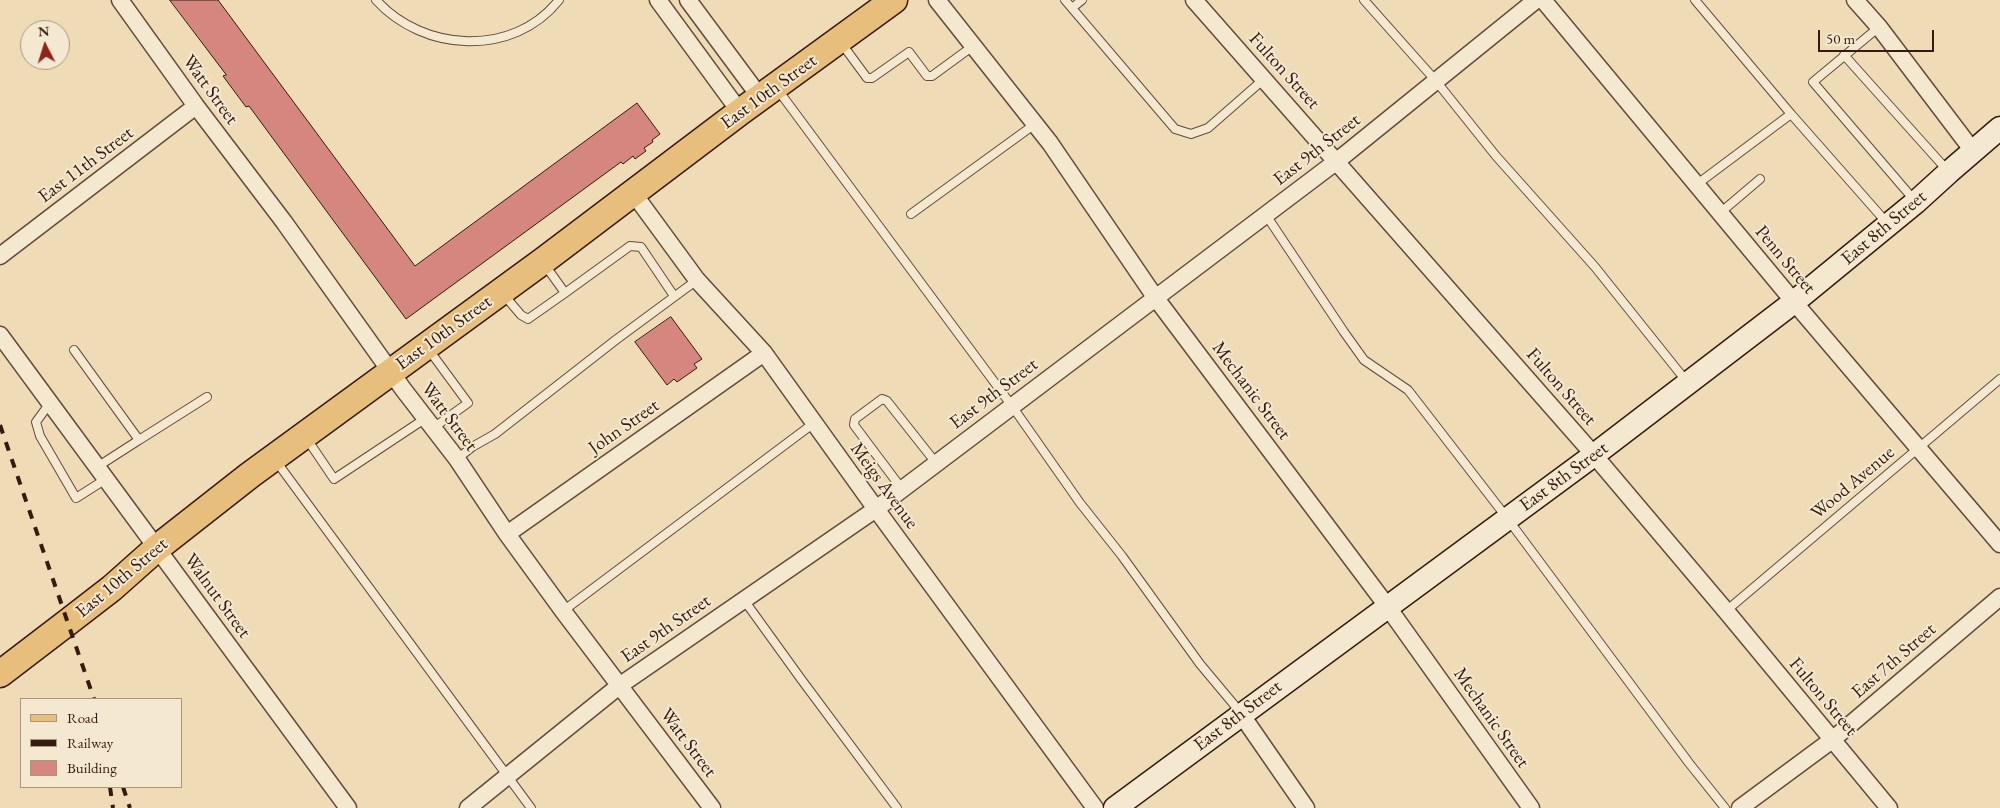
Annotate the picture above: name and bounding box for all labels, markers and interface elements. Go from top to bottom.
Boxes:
north arrow [20,20,70,70]
scale bar [1820,20,1936,52]
text: N [37,22,50,41]
street label: Fulton Street [1244,28,1324,114]
text: 50 m [1826,29,1855,48]
street label: East 10th Street [716,49,822,135]
street label: Watt Street [177,51,243,129]
street label: East 9th Street [1269,109,1365,191]
street label: East 11th Street [34,122,138,208]
street label: East 8th Street [1837,186,1931,270]
street label: Penn Street [1750,221,1820,299]
street label: East 10th Street [391,290,497,376]
street label: Mechanic Street [1207,337,1295,445]
street label: Fulton Street [1521,344,1601,430]
street label: East 9th Street [946,354,1042,434]
street label: Watt Street [416,378,482,456]
street label: John Street [584,394,664,460]
street label: East 8th Street [1515,437,1613,517]
street label: Meigs Avenue [845,438,923,534]
street label: Wood Avenue [1807,441,1899,525]
street label: East 10th Street [71,533,173,623]
street label: Walnut Street [179,549,255,643]
street label: East 9th Street [617,590,715,668]
street label: East 7th Street [1847,618,1941,704]
street label: Fulton Street [1784,653,1862,741]
street label: Mechanic Street [1448,664,1534,772]
street label: East 8th Street [1190,676,1286,756]
legend [20,698,182,788]
street label: Watt Street [655,704,721,782]
text: Road [67,708,98,727]
text: Railway [67,733,113,752]
text: Building [67,758,117,777]

